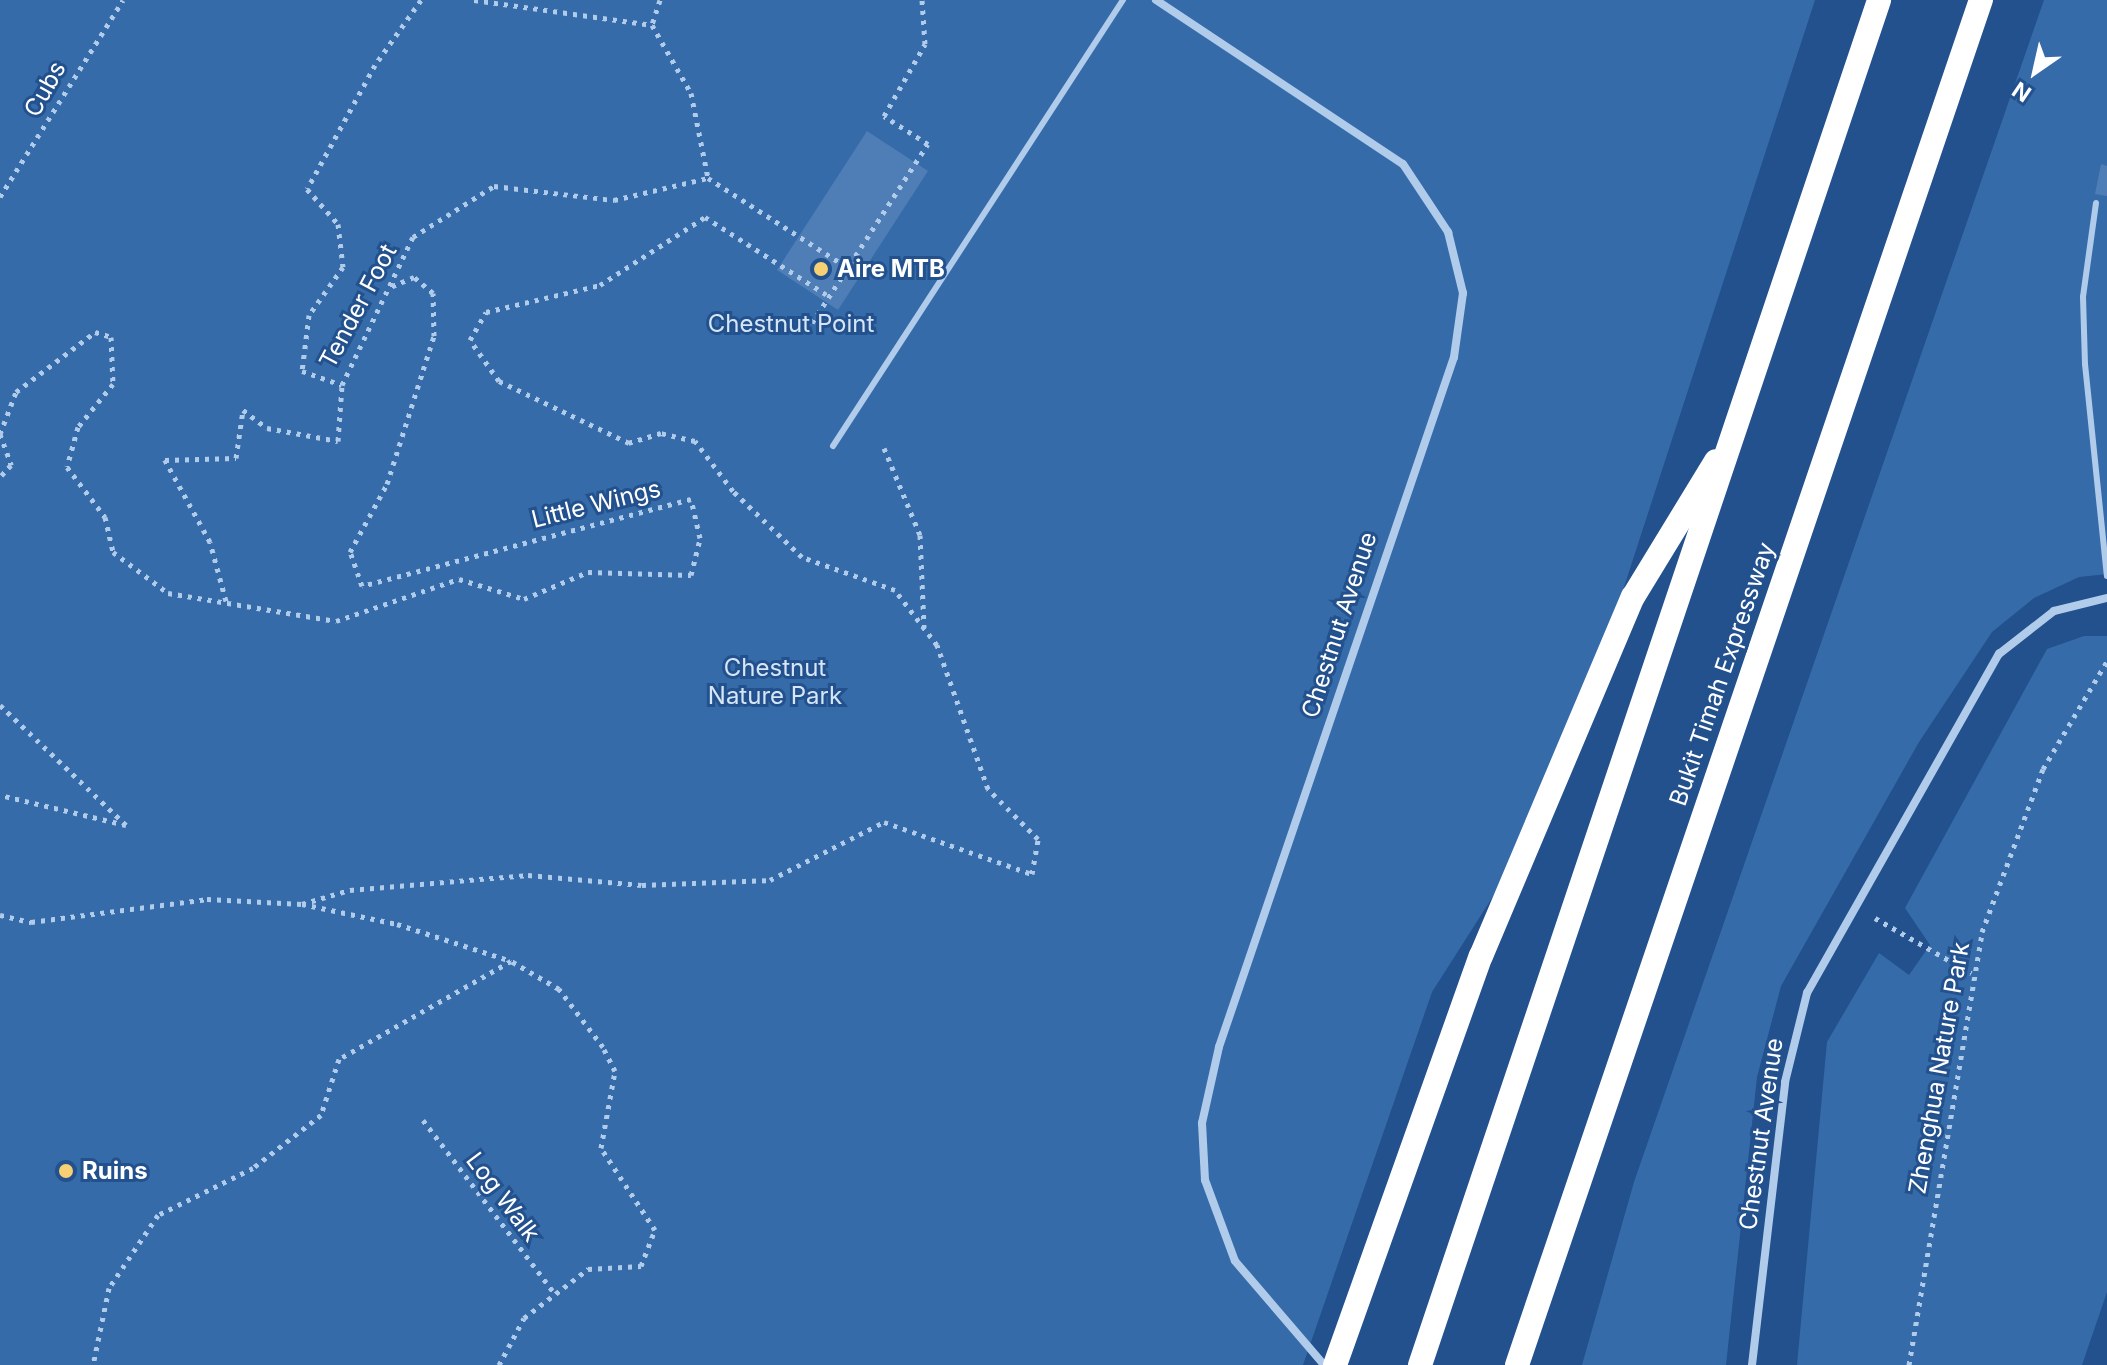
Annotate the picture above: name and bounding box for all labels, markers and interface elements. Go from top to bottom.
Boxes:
north arrow [1995,32,2075,112]
street label: Cubs [18,56,72,122]
text: N [2007,76,2036,107]
street label: Tender Foot [313,239,403,373]
place label: Aire MTB [837,255,945,283]
marker: Aire MTB [812,260,830,278]
park label: Chestnut Point [708,310,874,338]
street label: Little Wings [528,474,664,534]
street label: Chestnut Avenue [1295,529,1383,721]
street label: Bukit Timah Expressway [1663,539,1781,809]
park label: Chestnut Nature Park [708,654,842,710]
street label: Zhenghua Nature Park [1903,940,1975,1196]
street label: Chestnut Avenue [1733,1036,1789,1232]
street label: Log Walk [460,1147,546,1247]
place label: Ruins [82,1157,148,1185]
marker: Ruins [57,1162,75,1180]

